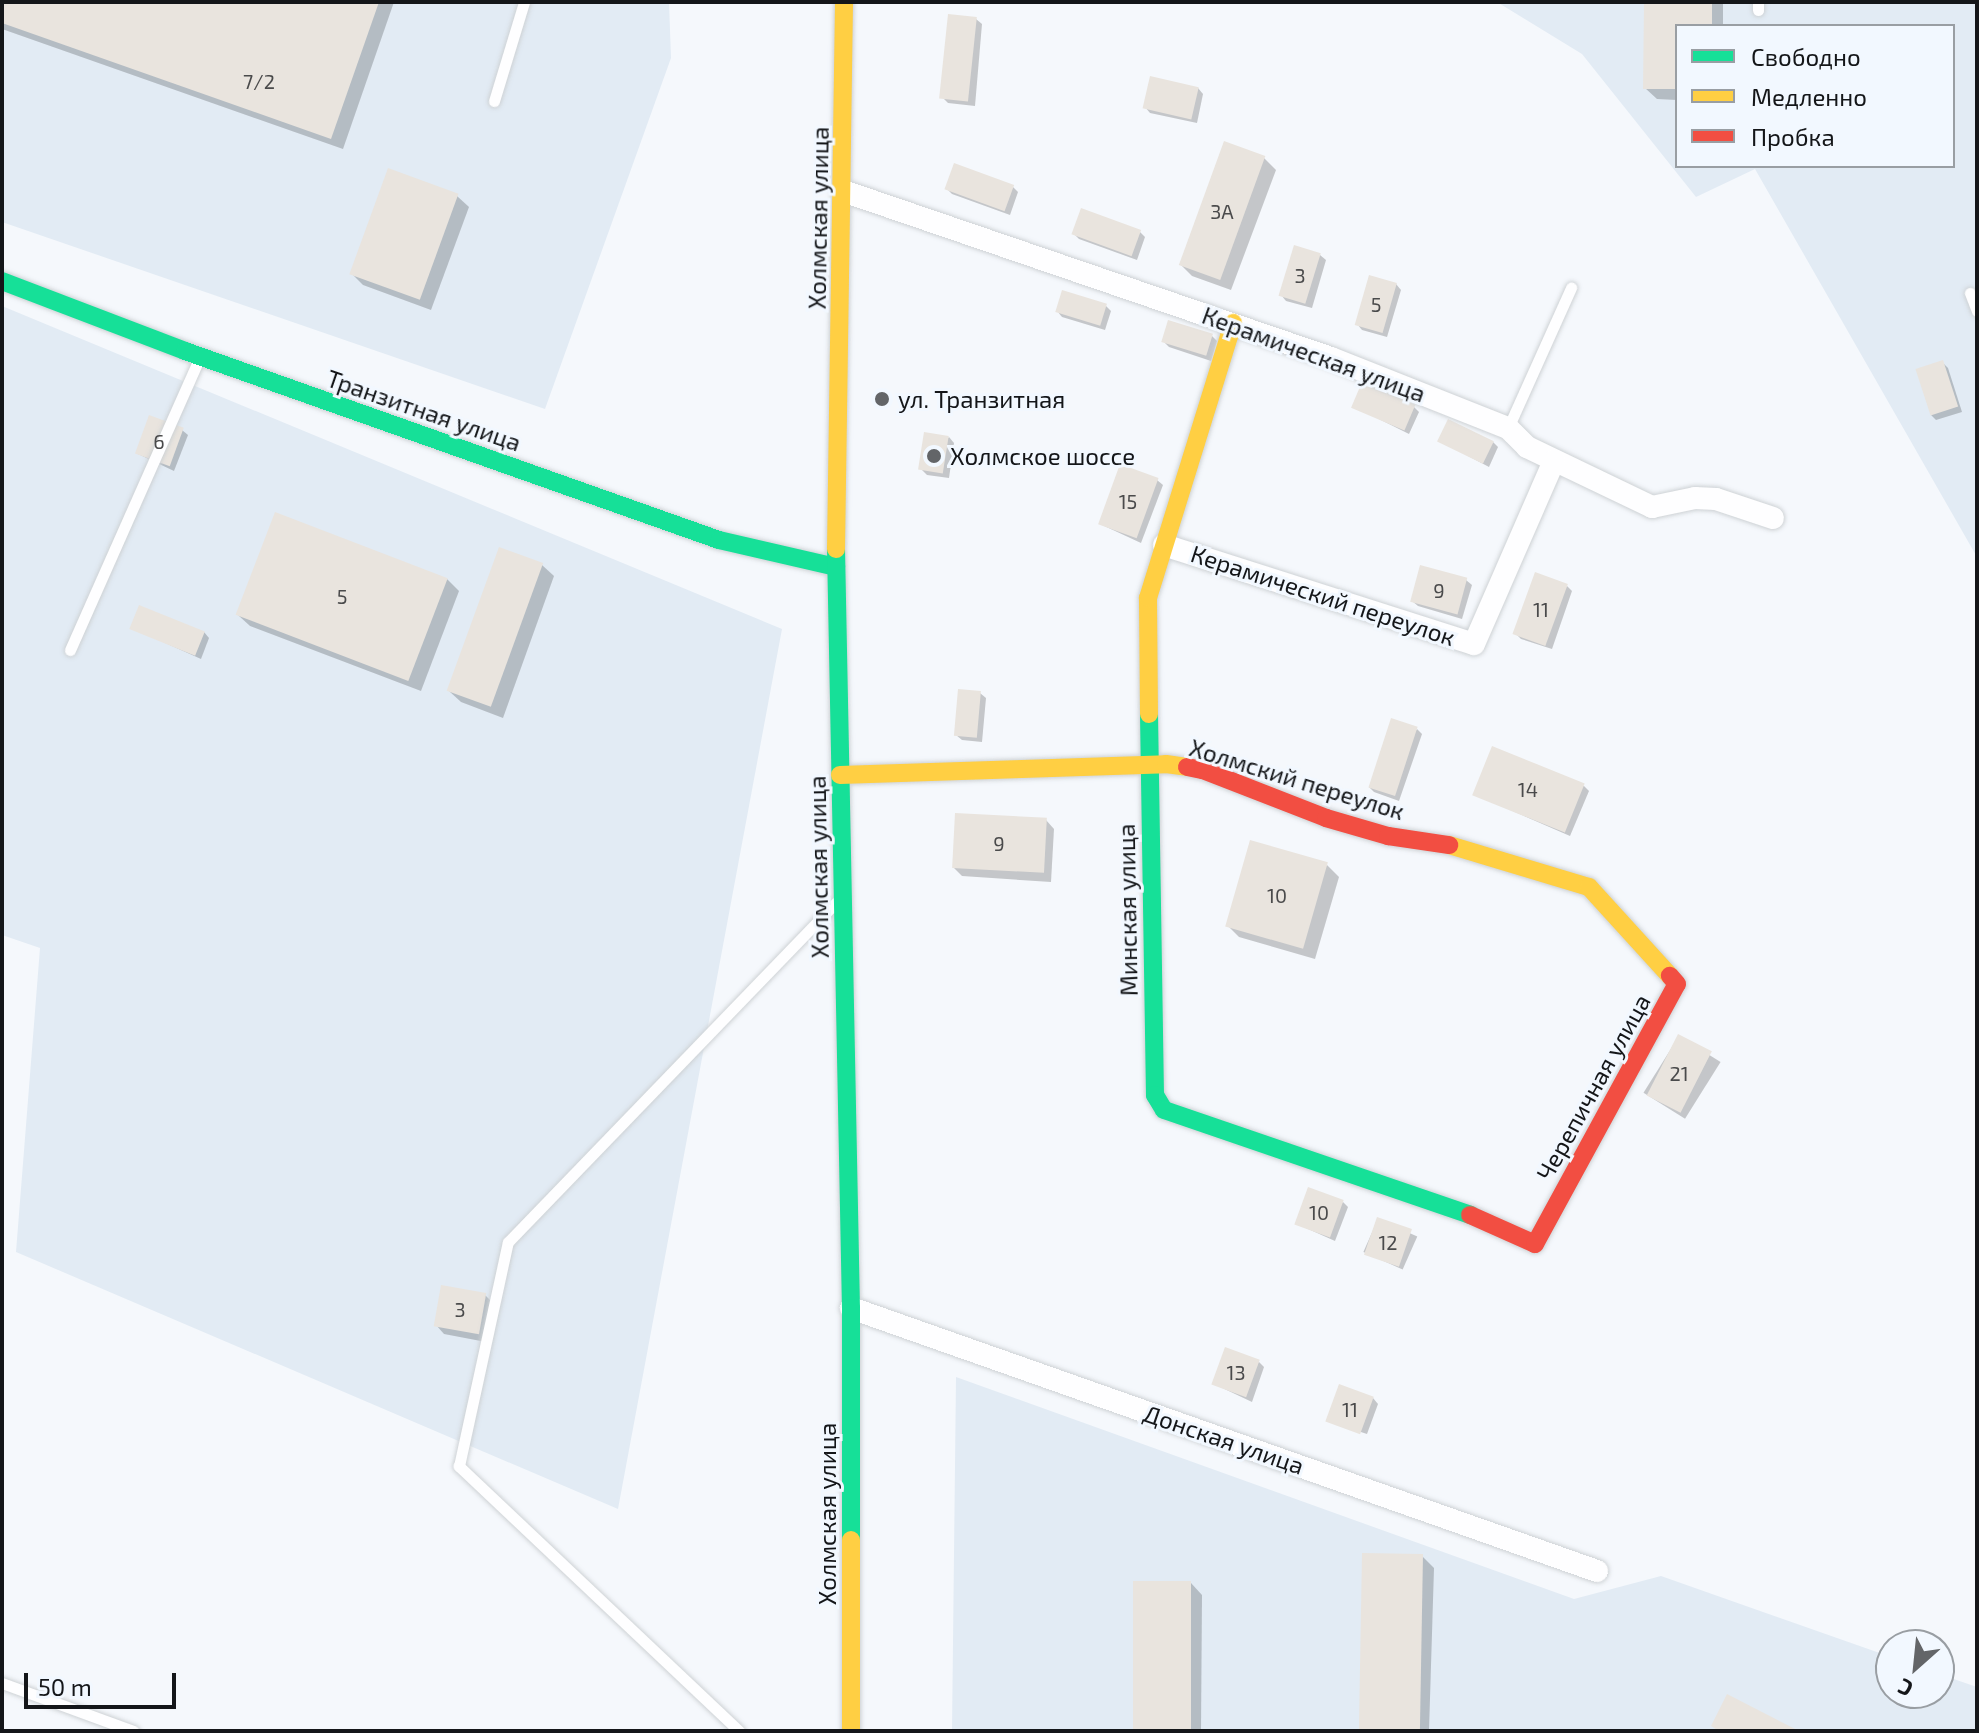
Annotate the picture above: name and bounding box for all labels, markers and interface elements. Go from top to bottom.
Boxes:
legend [1675,24,1955,168]
text: Свободно [1751,42,1861,71]
house number: 7/2 [243,69,275,93]
text: Медленно [1751,82,1867,111]
text: Пробка [1751,122,1835,151]
street label: Холмская улица [802,126,834,310]
house number: 3А [1210,199,1234,223]
house number: 3 [1294,263,1306,287]
house number: 5 [1371,292,1381,316]
street label: Керамическая улица [1198,300,1430,408]
street label: Транзитная улица [323,363,525,457]
place label: ул. Транзитная [898,385,1065,413]
marker: ул. Транзитная [873,390,891,408]
house number: 6 [153,429,165,453]
place label: Холмское шоссе [950,442,1135,470]
marker: Холмское шоссе [925,447,943,465]
house number: 15 [1119,489,1137,513]
street label: Керамический переулок [1187,539,1459,651]
house number: 9 [1433,578,1445,602]
house number: 5 [337,584,347,608]
house number: 11 [1533,597,1549,621]
street label: Холмский переулок [1186,733,1408,825]
street label: Холмская улица [802,775,834,959]
house number: 14 [1518,777,1538,801]
street label: Минская улица [1111,824,1143,996]
house number: 9 [993,831,1005,855]
house number: 10 [1267,883,1287,907]
street label: Черепичная улица [1530,989,1656,1185]
house number: 21 [1669,1061,1689,1085]
house number: 10 [1309,1200,1329,1224]
house number: 12 [1378,1230,1398,1254]
house number: 3 [454,1297,466,1321]
house number: 13 [1226,1360,1246,1384]
house number: 11 [1342,1397,1358,1421]
street label: Донская улица [1140,1398,1308,1480]
street label: Холмская улица [813,1423,841,1605]
north arrow [1875,1629,1955,1709]
scale bar [28,1657,180,1707]
text: 50 m [38,1672,92,1701]
text: С [1893,1674,1917,1703]

